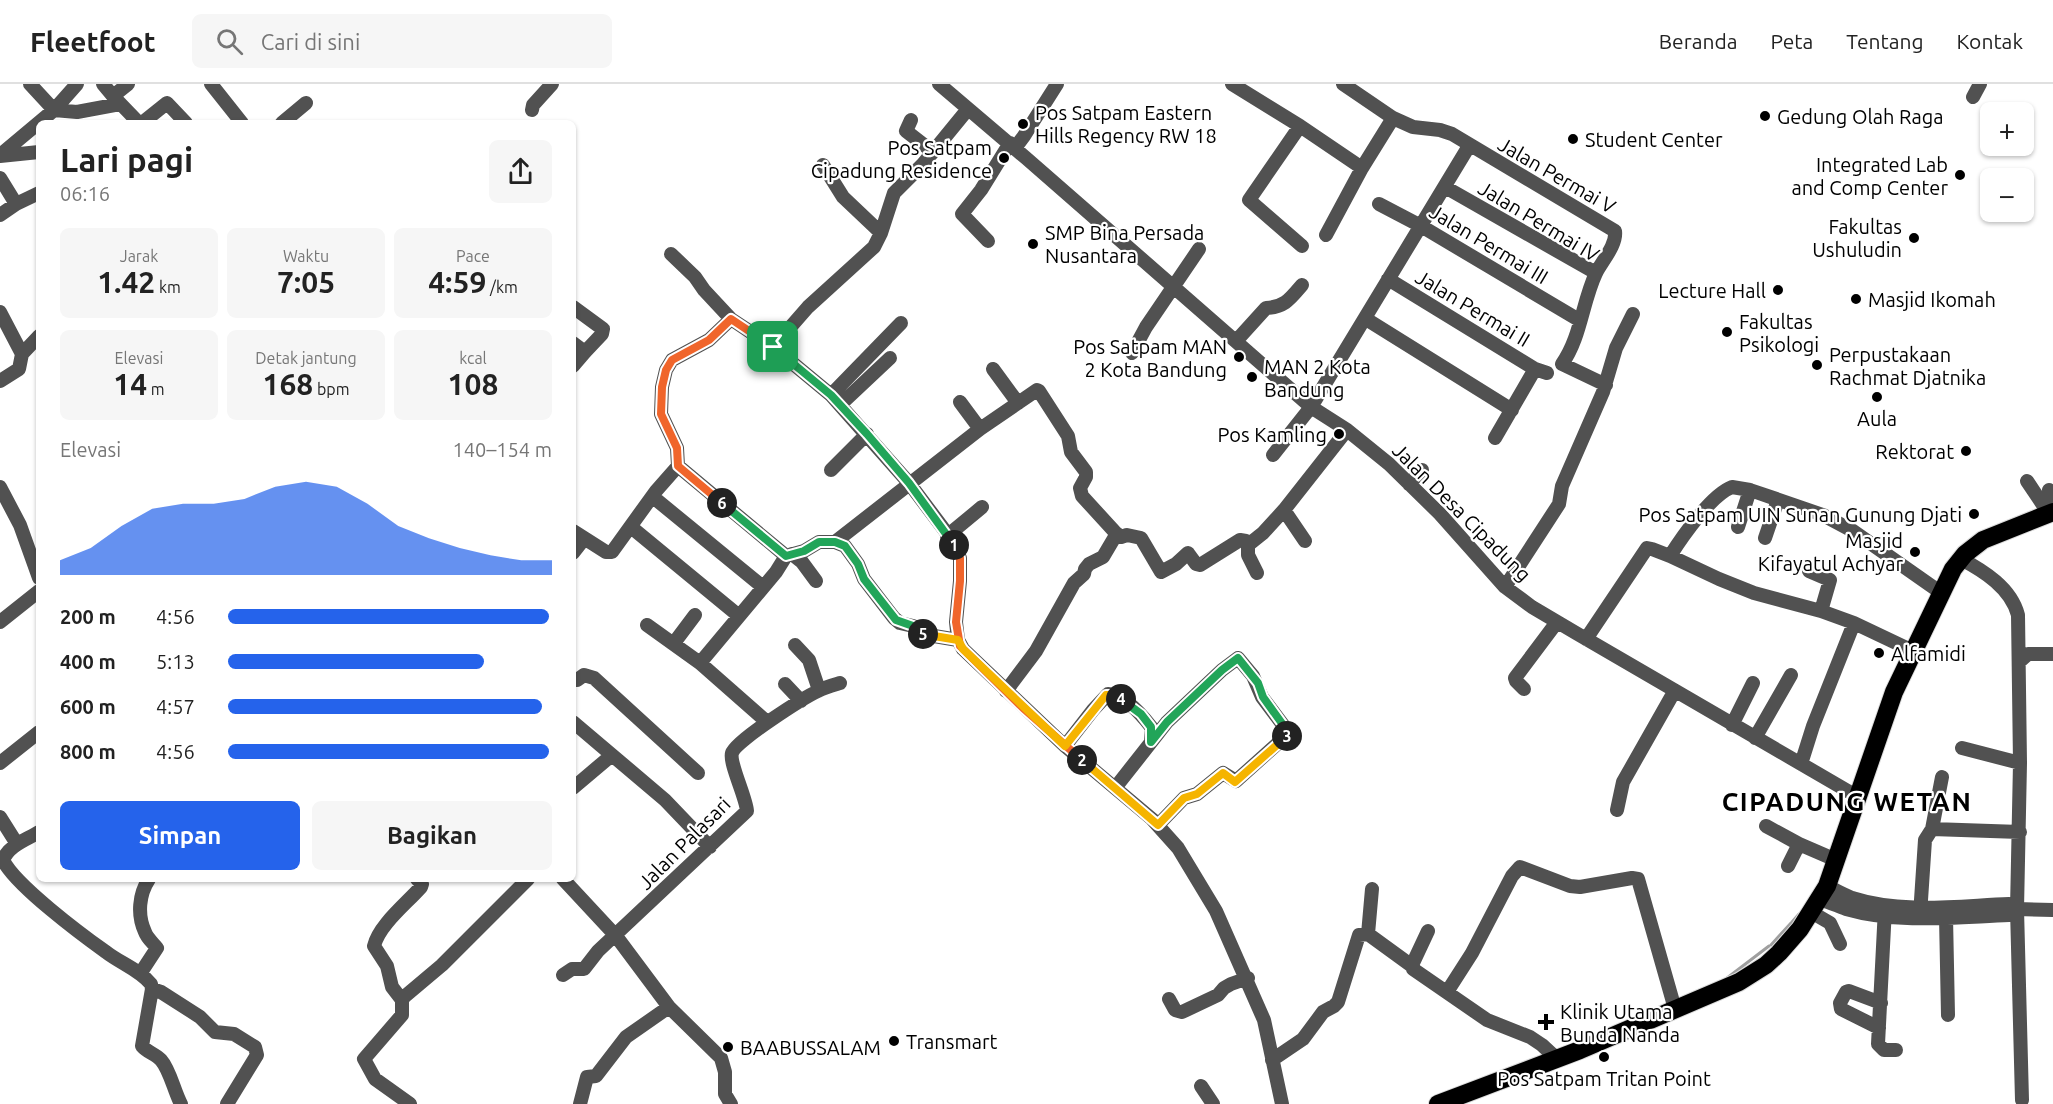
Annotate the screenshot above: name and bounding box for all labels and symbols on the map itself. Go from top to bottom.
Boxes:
place label: Pos Satpam Eastern Hills Regency RW 18 [1035,101,1217,147]
place label: Gedung Olah Raga [1777,105,1943,128]
marker: Gedung Olah Raga [1758,109,1772,123]
marker: Pos Satpam Eastern Hills Regency RW 18 [1016,117,1030,131]
place label: Student Center [1585,128,1723,151]
street label: Jalan Permai V [1494,132,1620,218]
marker: Student Center [1566,132,1580,146]
place label: Pos Satpam Cipadung Residence [811,136,992,182]
marker: Pos Satpam Cipadung Residence [997,151,1011,165]
place label: Integrated Lab and Comp Center [1791,153,1948,199]
marker: Integrated Lab and Comp Center [1953,168,1967,182]
street label: Jalan Permai IV [1475,176,1604,266]
street label: Jalan Permai III [1426,200,1552,288]
place label: Fakultas Ushuludin [1812,215,1902,261]
place label: SMP Bina Persada Nusantara [1045,221,1204,267]
marker: Fakultas Ushuludin [1907,231,1921,245]
marker: SMP Bina Persada Nusantara [1026,237,1040,251]
street label: Jalan Permai II [1412,265,1534,351]
place label: Lecture Hall [1658,279,1766,302]
marker: Lecture Hall [1771,283,1785,297]
place label: Masjid Ikomah [1868,288,1996,311]
marker: Masjid Ikomah [1849,292,1863,306]
place label: Fakultas Psikologi [1739,310,1819,356]
pin [747,321,798,372]
marker: Fakultas Psikologi [1720,325,1734,339]
place label: Pos Satpam MAN 2 Kota Bandung [1073,335,1227,381]
place label: Perpustakaan Rachmat Djatnika [1829,343,1986,389]
marker: Pos Satpam MAN 2 Kota Bandung [1232,350,1246,364]
place label: MAN 2 Kota Bandung [1264,355,1371,401]
marker: Perpustakaan Rachmat Djatnika [1810,358,1824,372]
marker: MAN 2 Kota Bandung [1245,370,1259,384]
marker: Aula [1870,390,1884,404]
place label: Aula [1857,407,1897,430]
place label: Pos Kamling [1218,423,1327,446]
marker: Pos Kamling [1332,427,1346,441]
street label: Jalan Desa Cipadung [1388,438,1536,586]
place label: Rektorat [1875,440,1954,463]
marker: Rektorat [1959,444,1973,458]
pin: 6 [707,488,737,518]
place label: Pos Satpam UIN Sunan Gunung Djati [1639,503,1962,526]
marker: Pos Satpam UIN Sunan Gunung Djati [1967,507,1981,521]
place label: Masjid Kifayatul Achyar [1758,529,1903,575]
pin: 1 [939,530,969,560]
marker: Masjid Kifayatul Achyar [1908,545,1922,559]
pin: 5 [908,619,938,649]
place label: Alfamidi [1891,642,1966,665]
marker: Alfamidi [1872,646,1886,660]
pin: 4 [1106,684,1136,714]
pin: 3 [1272,721,1302,751]
pin: 2 [1067,745,1097,775]
district label: CIPADUNG WETAN [1722,787,1972,816]
street label: Jalan Palasari [633,792,735,894]
place label: Klinik Utama Bunda Nanda [1560,1000,1680,1046]
marker: Klinik Utama Bunda Nanda [1537,1013,1555,1031]
place label: Transmart [906,1030,997,1053]
marker: Transmart [887,1034,901,1048]
place label: BAABUSSALAM [740,1036,881,1059]
marker: BAABUSSALAM [721,1040,735,1054]
marker: Pos Satpam Tritan Point [1597,1050,1611,1064]
place label: Pos Satpam Tritan Point [1497,1067,1711,1090]

